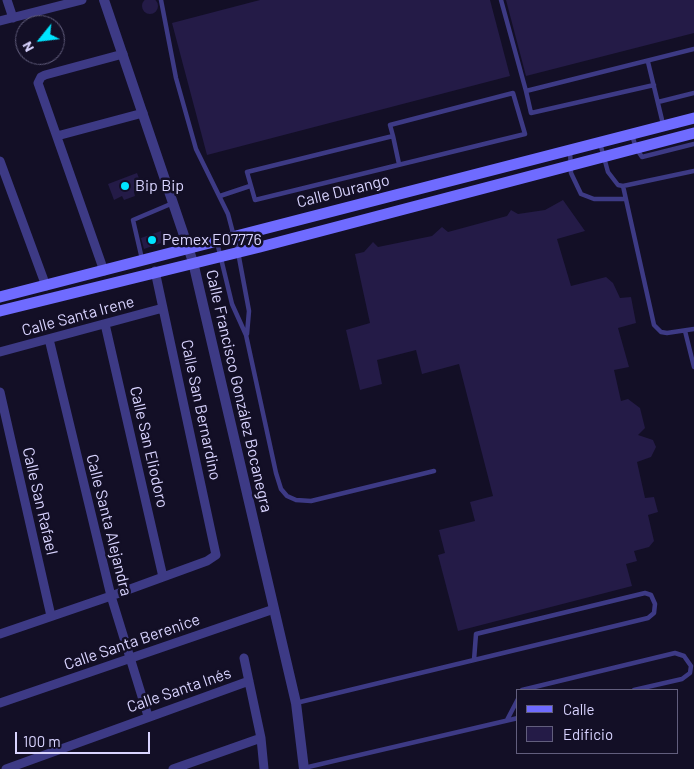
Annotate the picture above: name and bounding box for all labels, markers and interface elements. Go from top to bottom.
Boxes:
north arrow [15,15,65,65]
text: N [18,39,37,55]
street label: Calle Durango [295,170,391,212]
place label: Bip Bip [135,176,184,196]
marker: Bip Bip [119,180,131,192]
place label: Pemex E07776 [162,230,262,250]
marker: Pemex E07776 [146,234,158,246]
street label: Calle Francisco González Bocanegra [202,268,276,514]
street label: Calle Santa Irene [20,292,136,340]
street label: Calle San Bernardino [177,338,225,482]
street label: Calle San Eliodoro [126,384,172,510]
street label: Calle San Rafael [18,445,62,557]
street label: Calle Santa Alejandra [82,452,136,598]
street label: Calle Santa Berenice [62,610,202,674]
street label: Calle Santa Inés [124,663,234,717]
legend [516,689,679,754]
text: Calle [563,700,595,718]
scale bar [18,722,152,754]
text: Edificio [563,725,613,743]
text: 100 m [23,732,61,750]

